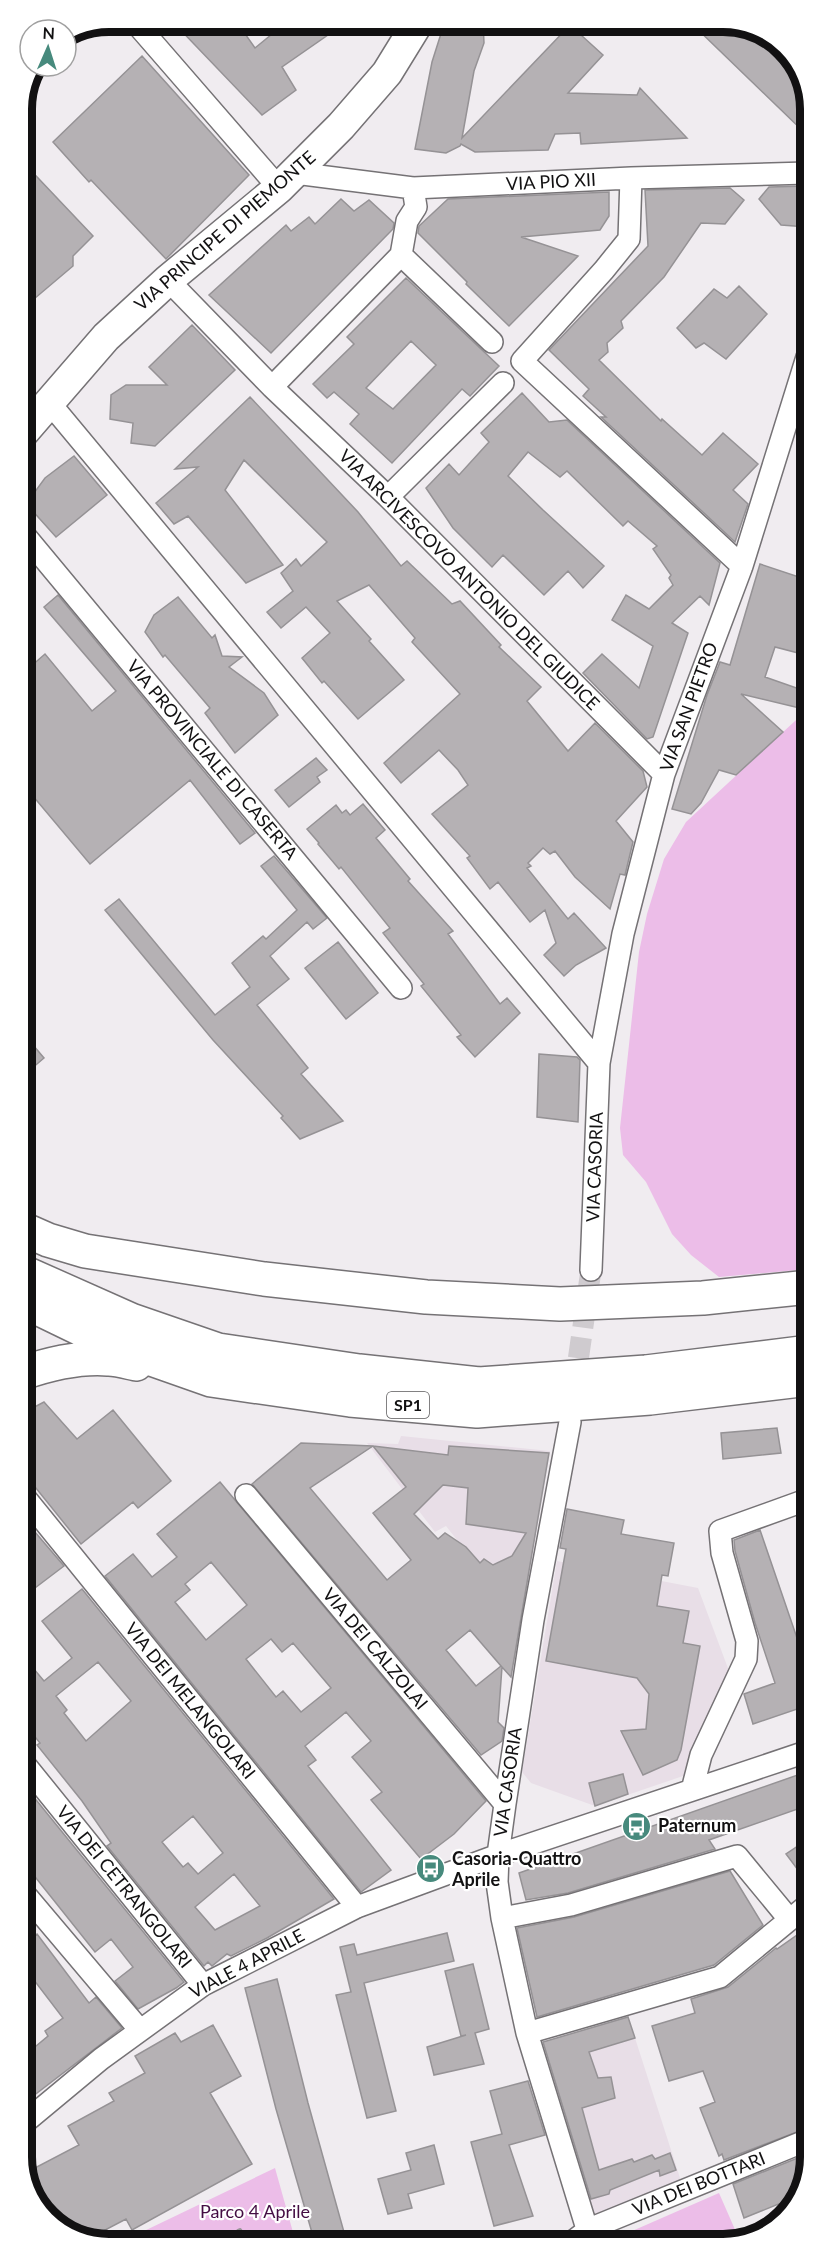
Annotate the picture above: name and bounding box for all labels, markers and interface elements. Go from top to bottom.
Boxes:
north arrow [18,18,78,78]
text: N [42,23,55,42]
street label: VIA PRINCIPE DI PIEMONTE [129,146,319,315]
street label: VIA PIO XII [505,168,596,194]
street label: VIA ARCIVESCOVO ANTONIO DEL GIUDICE [335,444,605,714]
street label: VIA SAN PIETRO [654,639,722,774]
street label: VIA PROVINCIALE DI CASERTA [123,655,303,864]
street label: VIA CASORIA [581,1111,607,1222]
road number: SP1 [387,1392,429,1418]
street label: VIA DEI CALZOLAI [318,1583,433,1714]
street label: VIA DEI MELANGOLARI [121,1618,261,1783]
street label: VIA CASORIA [488,1725,526,1838]
street label: VIA DEI CETRANGOLARI [52,1801,197,1972]
bus stop icon: Paternum [621,1810,653,1842]
place label: Paternum [658,1814,736,1836]
place label: Casoria-Quattro Aprile [451,1847,581,1890]
bus stop icon: Casoria-Quattro Aprile [415,1853,447,1885]
street label: VIALE 4 APRILE [185,1924,308,2003]
street label: VIA DEI BOTTARI [629,2146,768,2220]
park label: Parco 4 Aprile [200,2200,310,2222]

